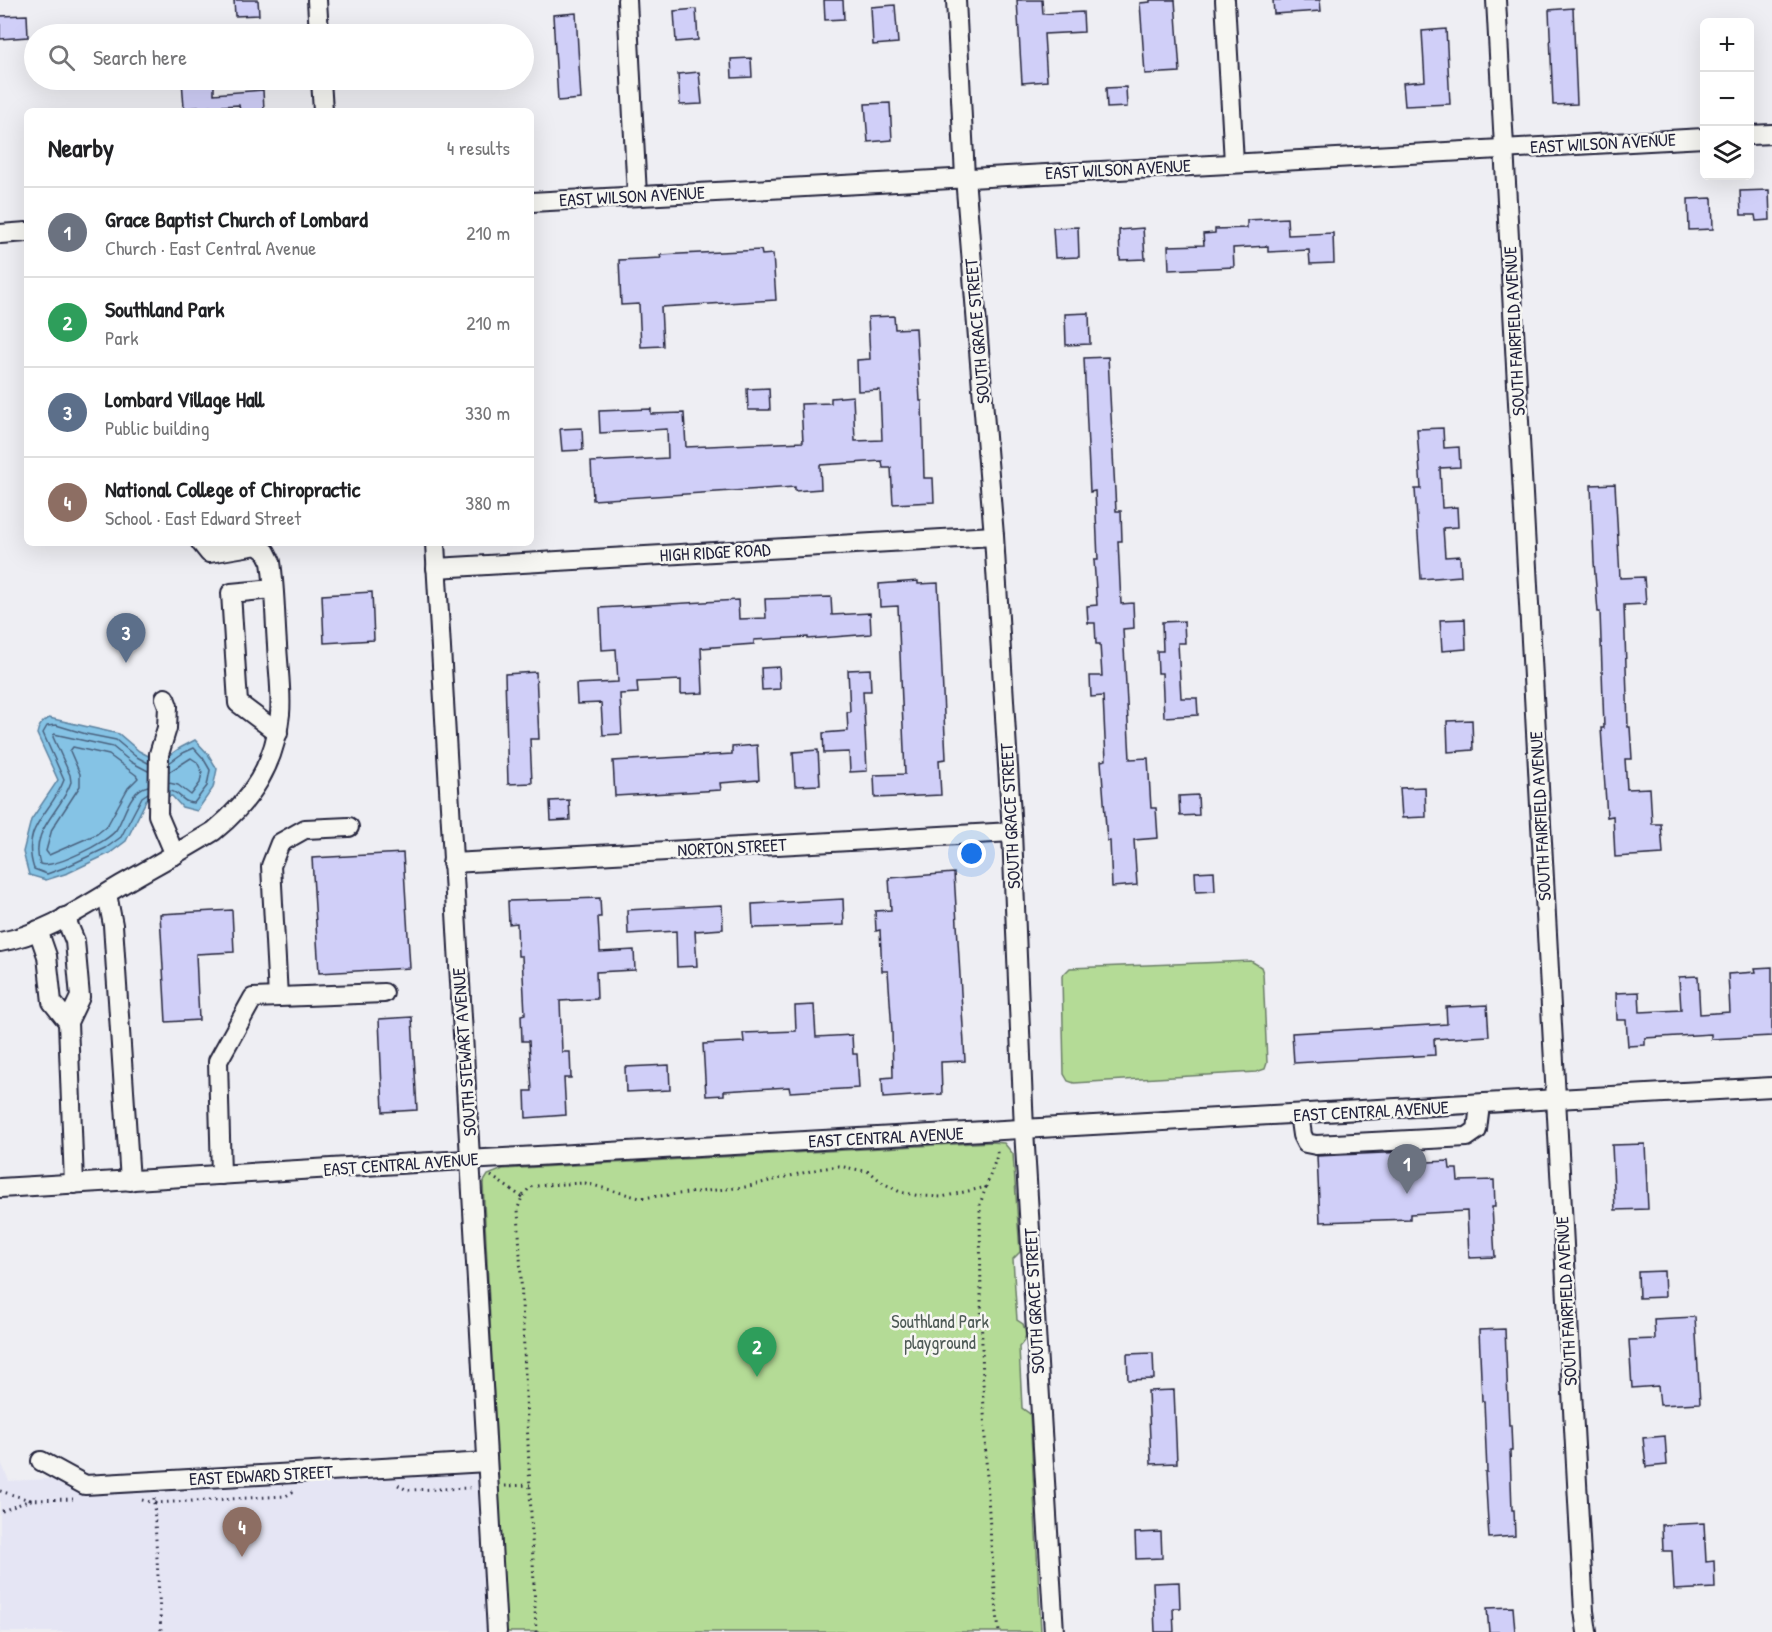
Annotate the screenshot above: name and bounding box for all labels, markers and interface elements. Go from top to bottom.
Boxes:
map controls [1700,18,1754,180]
button: + [1700,18,1754,72]
search box [24,24,534,90]
icon: search [45,41,78,74]
text: Search here [93,42,187,72]
button: − [1700,72,1754,126]
button: layers [1700,126,1754,180]
street label: EAST WILSON AVENUE [1530,127,1677,159]
text: Nearby [48,130,114,165]
text: 4 results [447,134,510,161]
street label: EAST WILSON AVENUE [1045,153,1192,185]
street label: EAST WILSON AVENUE [559,180,706,212]
text: Grace Baptist Church of Lombard [105,204,368,234]
text: 1 [64,219,71,246]
text: 210 m [466,219,510,246]
text: Church · East Central Avenue [105,234,316,261]
street label: SOUTH FAIRFIELD AVENUE [1497,246,1531,416]
street label: SOUTH GRACE STREET [958,257,996,405]
text: Southland Park [105,294,224,324]
text: 2 [63,309,72,336]
text: 210 m [466,309,510,336]
text: Park [105,324,138,351]
text: Lombard Village Hall [105,384,264,414]
text: 3 [63,399,72,426]
text: 330 m [465,399,510,426]
text: Public building [105,414,209,441]
text: National College of Chiropractic [105,474,360,504]
text: 4 [64,489,71,516]
text: 380 m [465,489,510,516]
text: School · East Edward Street [105,504,301,531]
street label: HIGH RIDGE ROAD [659,537,772,567]
pin: 3 [106,614,146,663]
street label: SOUTH FAIRFIELD AVENUE [1523,731,1557,901]
street label: SOUTH GRACE STREET [994,742,1026,890]
street label: NORTON STREET [677,832,788,862]
your location [957,839,986,868]
street label: SOUTH STEWART AVENUE [446,967,482,1137]
street label: EAST CENTRAL AVENUE [1293,1094,1449,1128]
street label: EAST CENTRAL AVENUE [808,1120,964,1154]
pin: 1 [1388,1144,1426,1194]
street label: EAST CENTRAL AVENUE [323,1146,479,1182]
street label: SOUTH FAIRFIELD AVENUE [1549,1216,1583,1386]
street label: SOUTH GRACE STREET [1018,1227,1050,1375]
park label: Southland Park playground [891,1309,989,1355]
pin: 2 [738,1328,777,1377]
street label: EAST EDWARD STREET [188,1459,334,1491]
pin: 4 [222,1508,262,1557]

